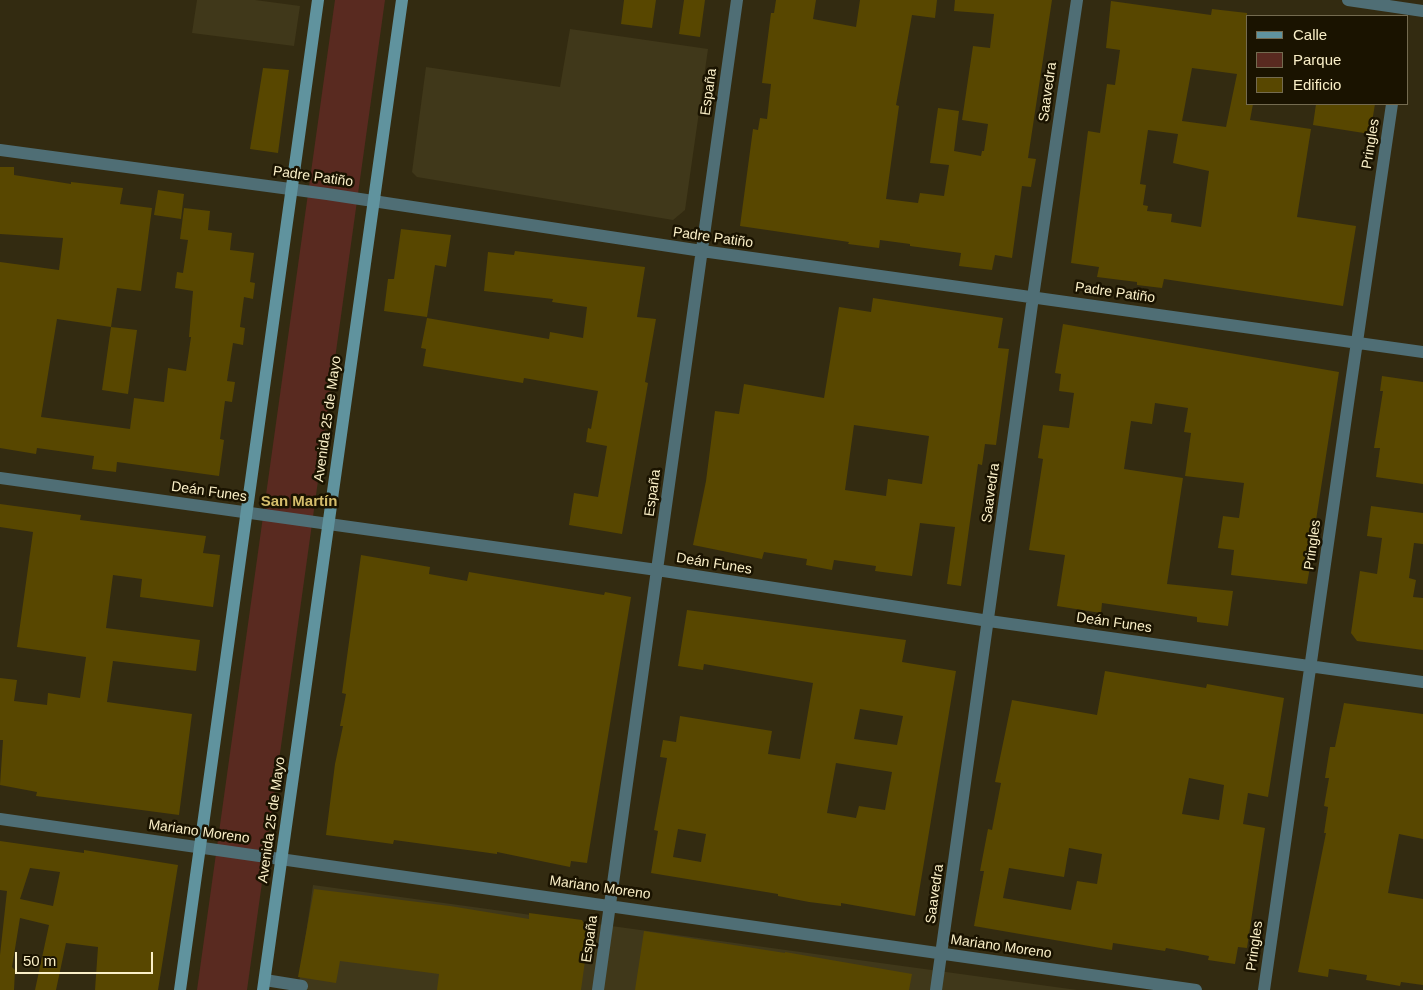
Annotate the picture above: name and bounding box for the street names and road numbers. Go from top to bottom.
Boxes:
street label: Saavedra [1036,61,1060,123]
street label: España [697,67,721,117]
street label: Pringles [1359,118,1383,170]
street label: Padre Patiño [272,163,354,191]
street label: Padre Patiño [672,224,754,252]
street label: Padre Patiño [1074,279,1156,307]
street label: Avenida 25 de Mayo [311,355,345,483]
street label: Saavedra [979,462,1003,524]
street label: España [641,468,665,518]
street label: Deán Funes [170,478,248,506]
street label: Pringles [1301,519,1325,571]
street label: Deán Funes [675,550,753,578]
street label: Deán Funes [1075,609,1153,637]
street label: Avenida 25 de Mayo [255,756,289,884]
street label: Mariano Moreno [147,817,251,847]
street label: Saavedra [923,863,947,925]
street label: Mariano Moreno [548,873,652,903]
street label: España [578,914,602,964]
street label: Pringles [1243,920,1267,972]
street label: Mariano Moreno [949,932,1053,962]

